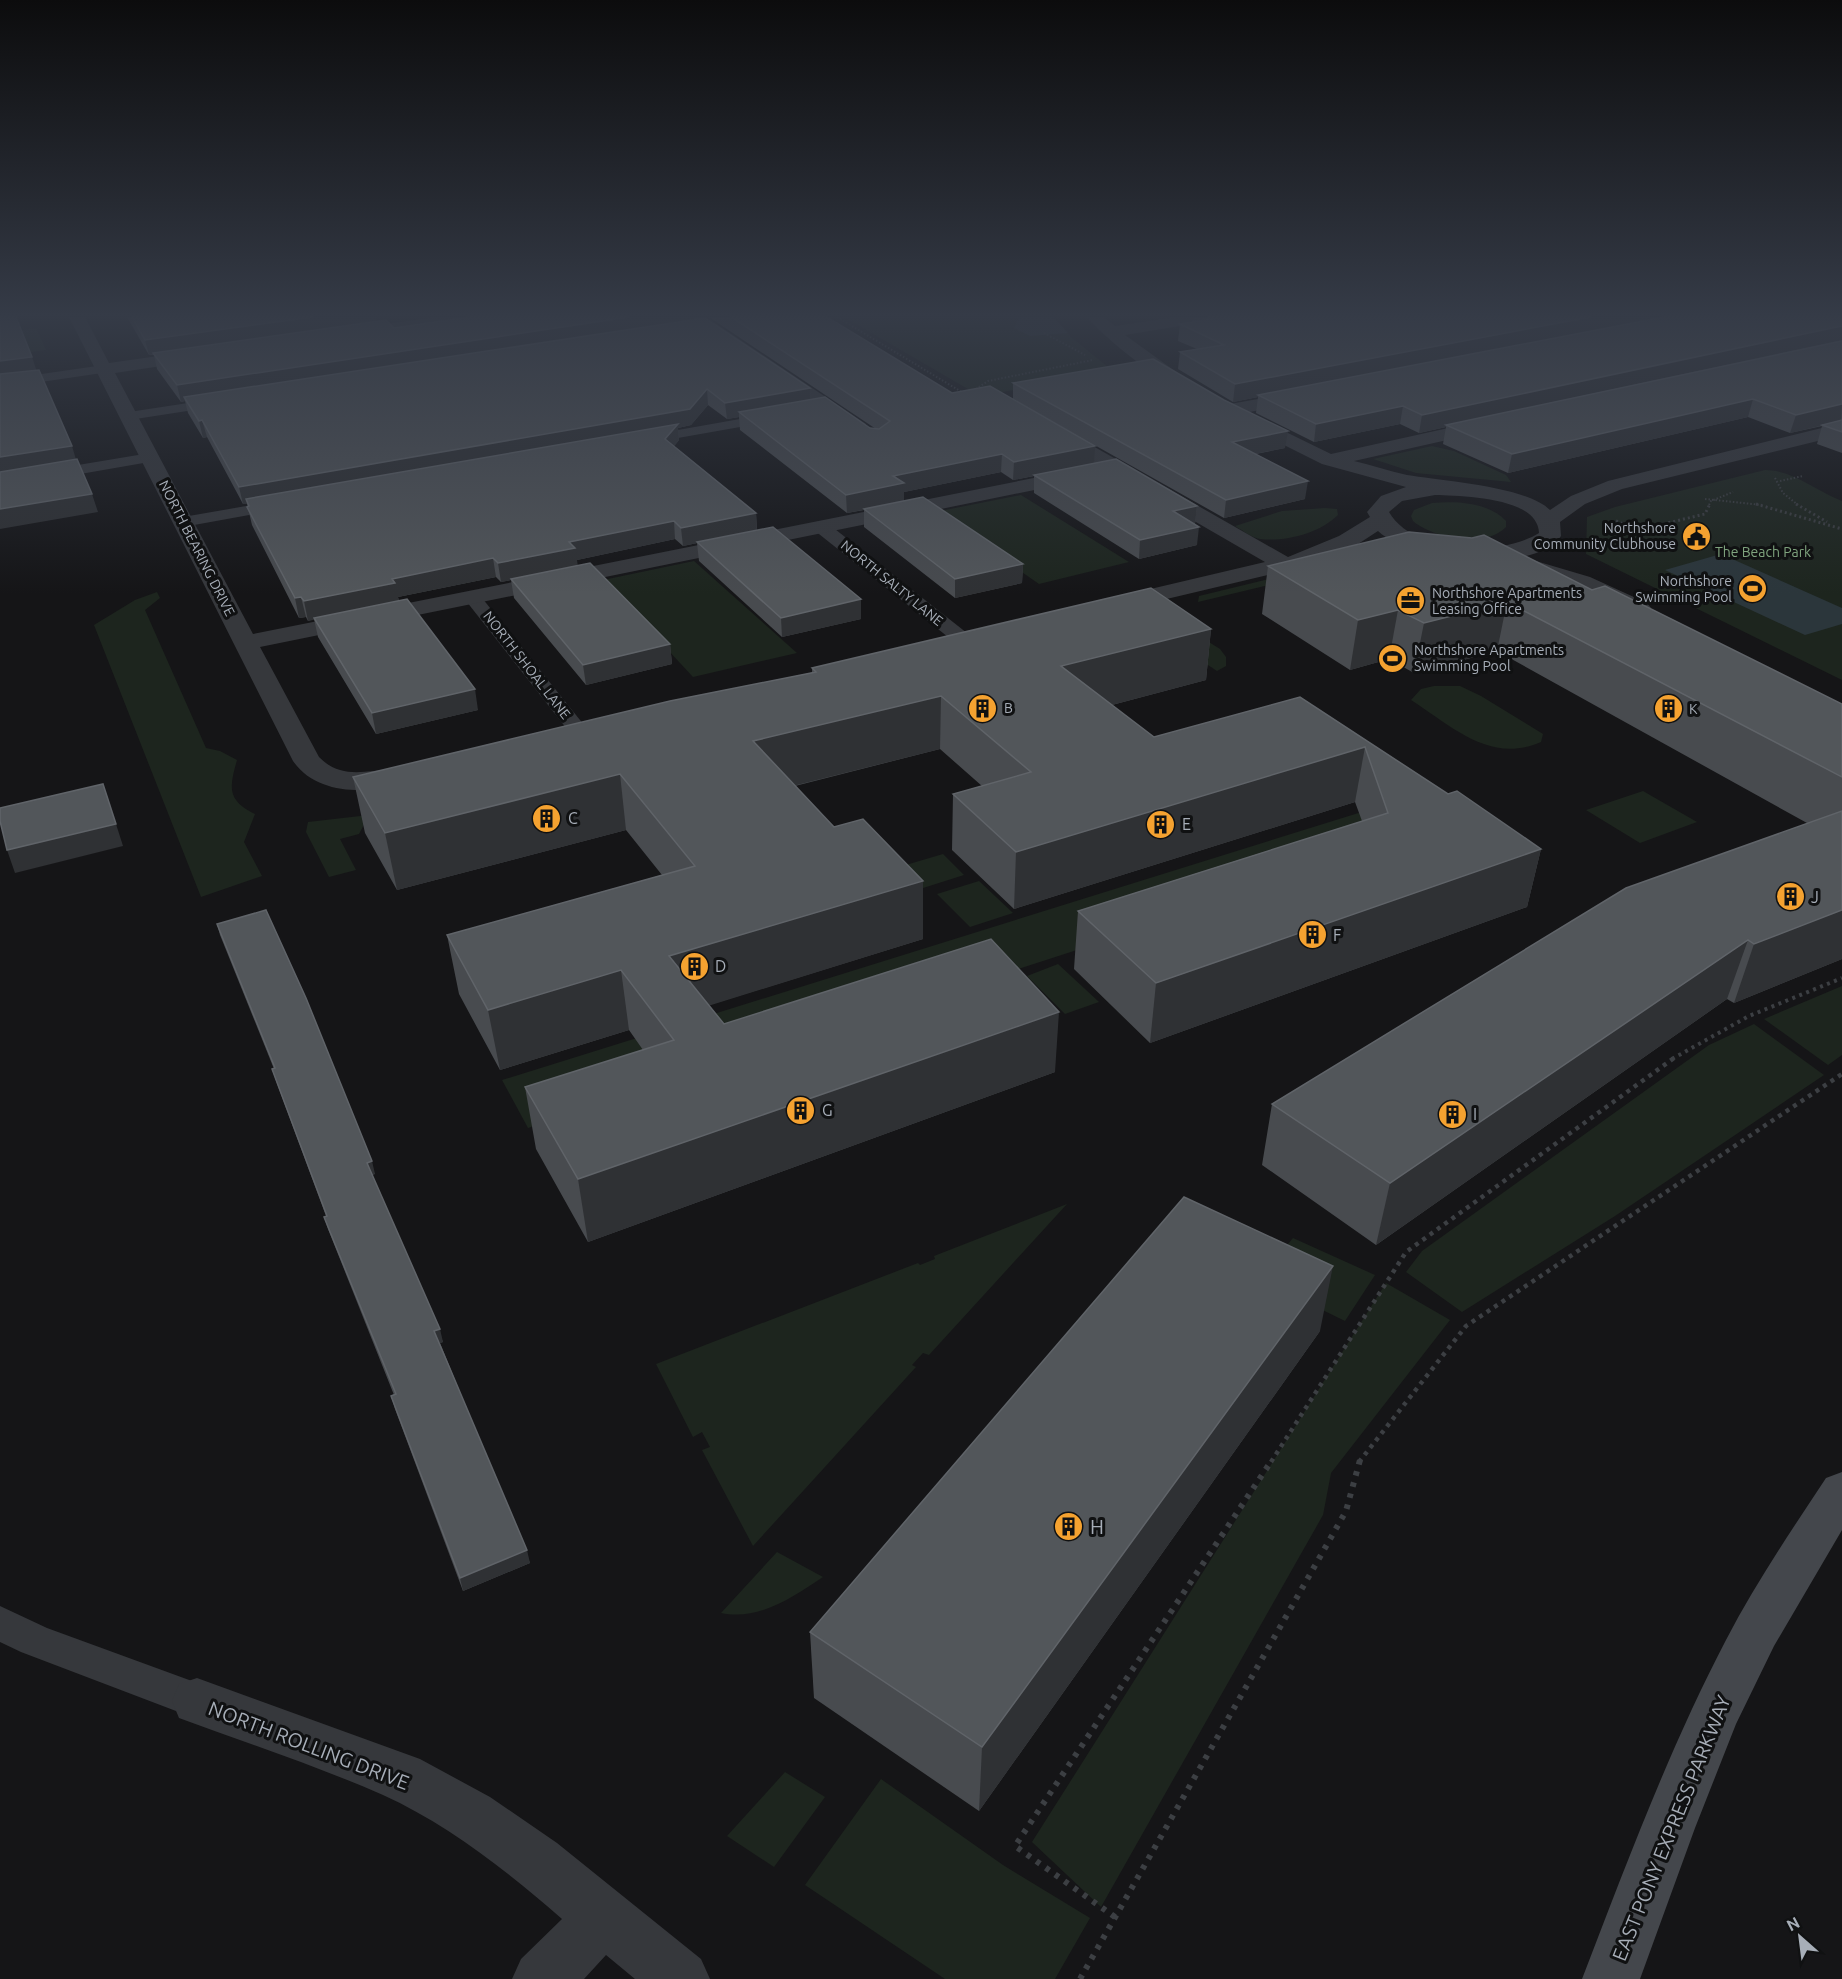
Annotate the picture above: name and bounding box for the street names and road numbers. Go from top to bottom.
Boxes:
street label: NORTH BEARING DRIVE [156,477,238,619]
street label: NORTH SALTY LANE [838,537,946,629]
street label: NORTH SHOAL LANE [480,608,574,722]
street label: EAST PONY EXPRESS PARKWAY [1607,1692,1735,1964]
street label: NORTH ROLLING DRIVE [205,1696,413,1794]

